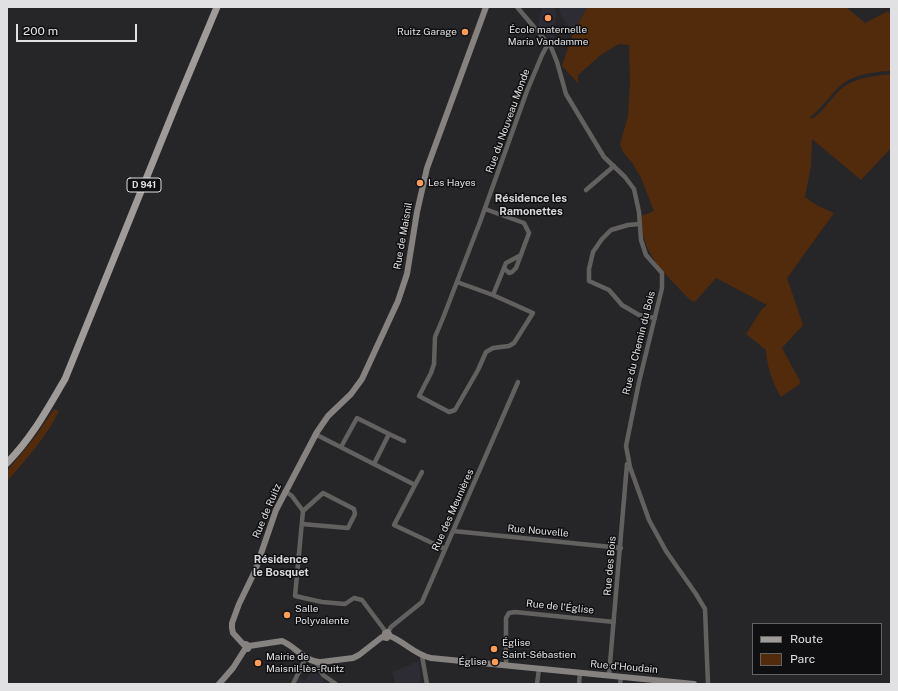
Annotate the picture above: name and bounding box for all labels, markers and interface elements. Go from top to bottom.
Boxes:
marker: École maternelle Maria Vandamme [543,13,553,23]
scale bar [18,16,139,42]
text: 200 m [23,24,58,38]
place label: École maternelle Maria Vandamme [508,24,588,48]
place label: Ruitz Garage [397,26,457,38]
marker: Ruitz Garage [460,27,470,37]
street label: Rue du Nouveau Monde [484,67,532,175]
place label: Les Hayes [428,177,476,189]
road number: D 941 [127,178,161,192]
marker: Les Hayes [415,178,425,188]
district label: Résidence les Ramonettes [495,192,567,218]
street label: Rue de Maisnil [391,202,415,270]
street label: Rue du Chemin du Bois [620,290,658,396]
street label: Rue des Meunières [430,467,476,553]
street label: Rue de Ruitz [250,482,284,540]
street label: Rue Nouvelle [507,522,569,540]
street label: Rue des Bois [601,536,619,596]
district label: Résidence le Bosquet [253,553,309,579]
street label: Rue de l'Église [525,597,595,617]
place label: Salle Polyvalente [295,603,349,626]
marker: Salle Polyvalente [282,610,292,620]
legend [752,623,882,675]
text: Route [790,632,823,646]
place label: Église Saint-Sébastien [502,637,576,660]
marker: Église Saint-Sébastien [489,644,499,654]
place label: Mairie de Maisnil-lès-Ruitz [266,651,344,674]
text: Parc [790,652,815,666]
place label: Église [459,656,487,668]
marker: Église [490,657,500,667]
marker: Mairie de Maisnil-lès-Ruitz [253,658,263,668]
street label: Rue d'Houdain [590,658,658,676]

